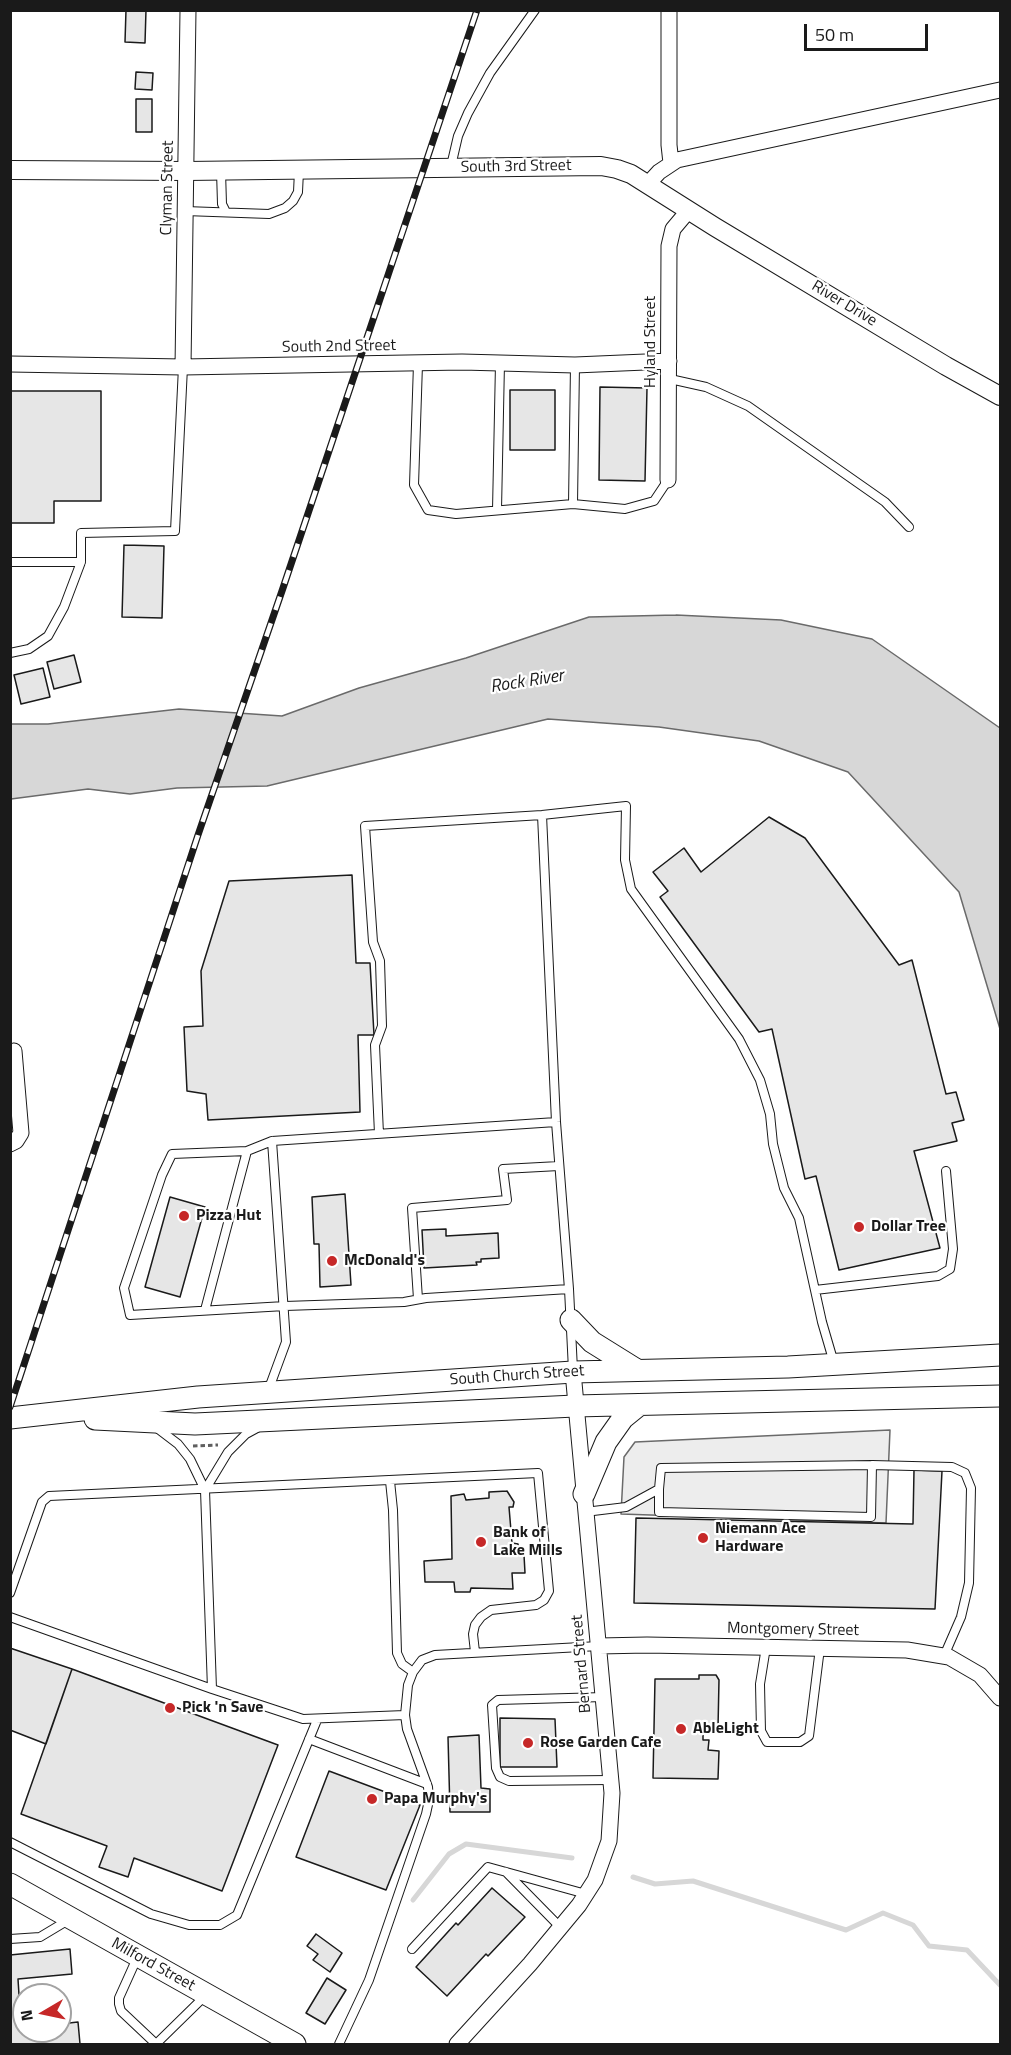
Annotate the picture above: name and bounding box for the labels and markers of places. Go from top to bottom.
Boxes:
place label: Pizza Hut [196,1206,261,1226]
marker: Pizza Hut [177,1209,191,1223]
place label: Dollar Tree [871,1217,946,1237]
marker: Dollar Tree [852,1220,866,1234]
place label: McDonald's [344,1251,425,1271]
marker: McDonald's [325,1254,339,1268]
place label: Niemann Ace Hardware [715,1519,806,1557]
place label: Bank of Lake Mills [493,1523,563,1561]
marker: Niemann Ace Hardware [696,1531,710,1545]
marker: Bank of Lake Mills [474,1535,488,1549]
place label: Pick 'n Save [182,1698,263,1718]
marker: Pick 'n Save [163,1701,177,1715]
place label: AbleLight [693,1719,759,1739]
marker: AbleLight [674,1722,688,1736]
place label: Rose Garden Cafe [540,1733,661,1753]
marker: Rose Garden Cafe [521,1736,535,1750]
place label: Papa Murphy's [384,1789,487,1809]
marker: Papa Murphy's [365,1792,379,1806]

